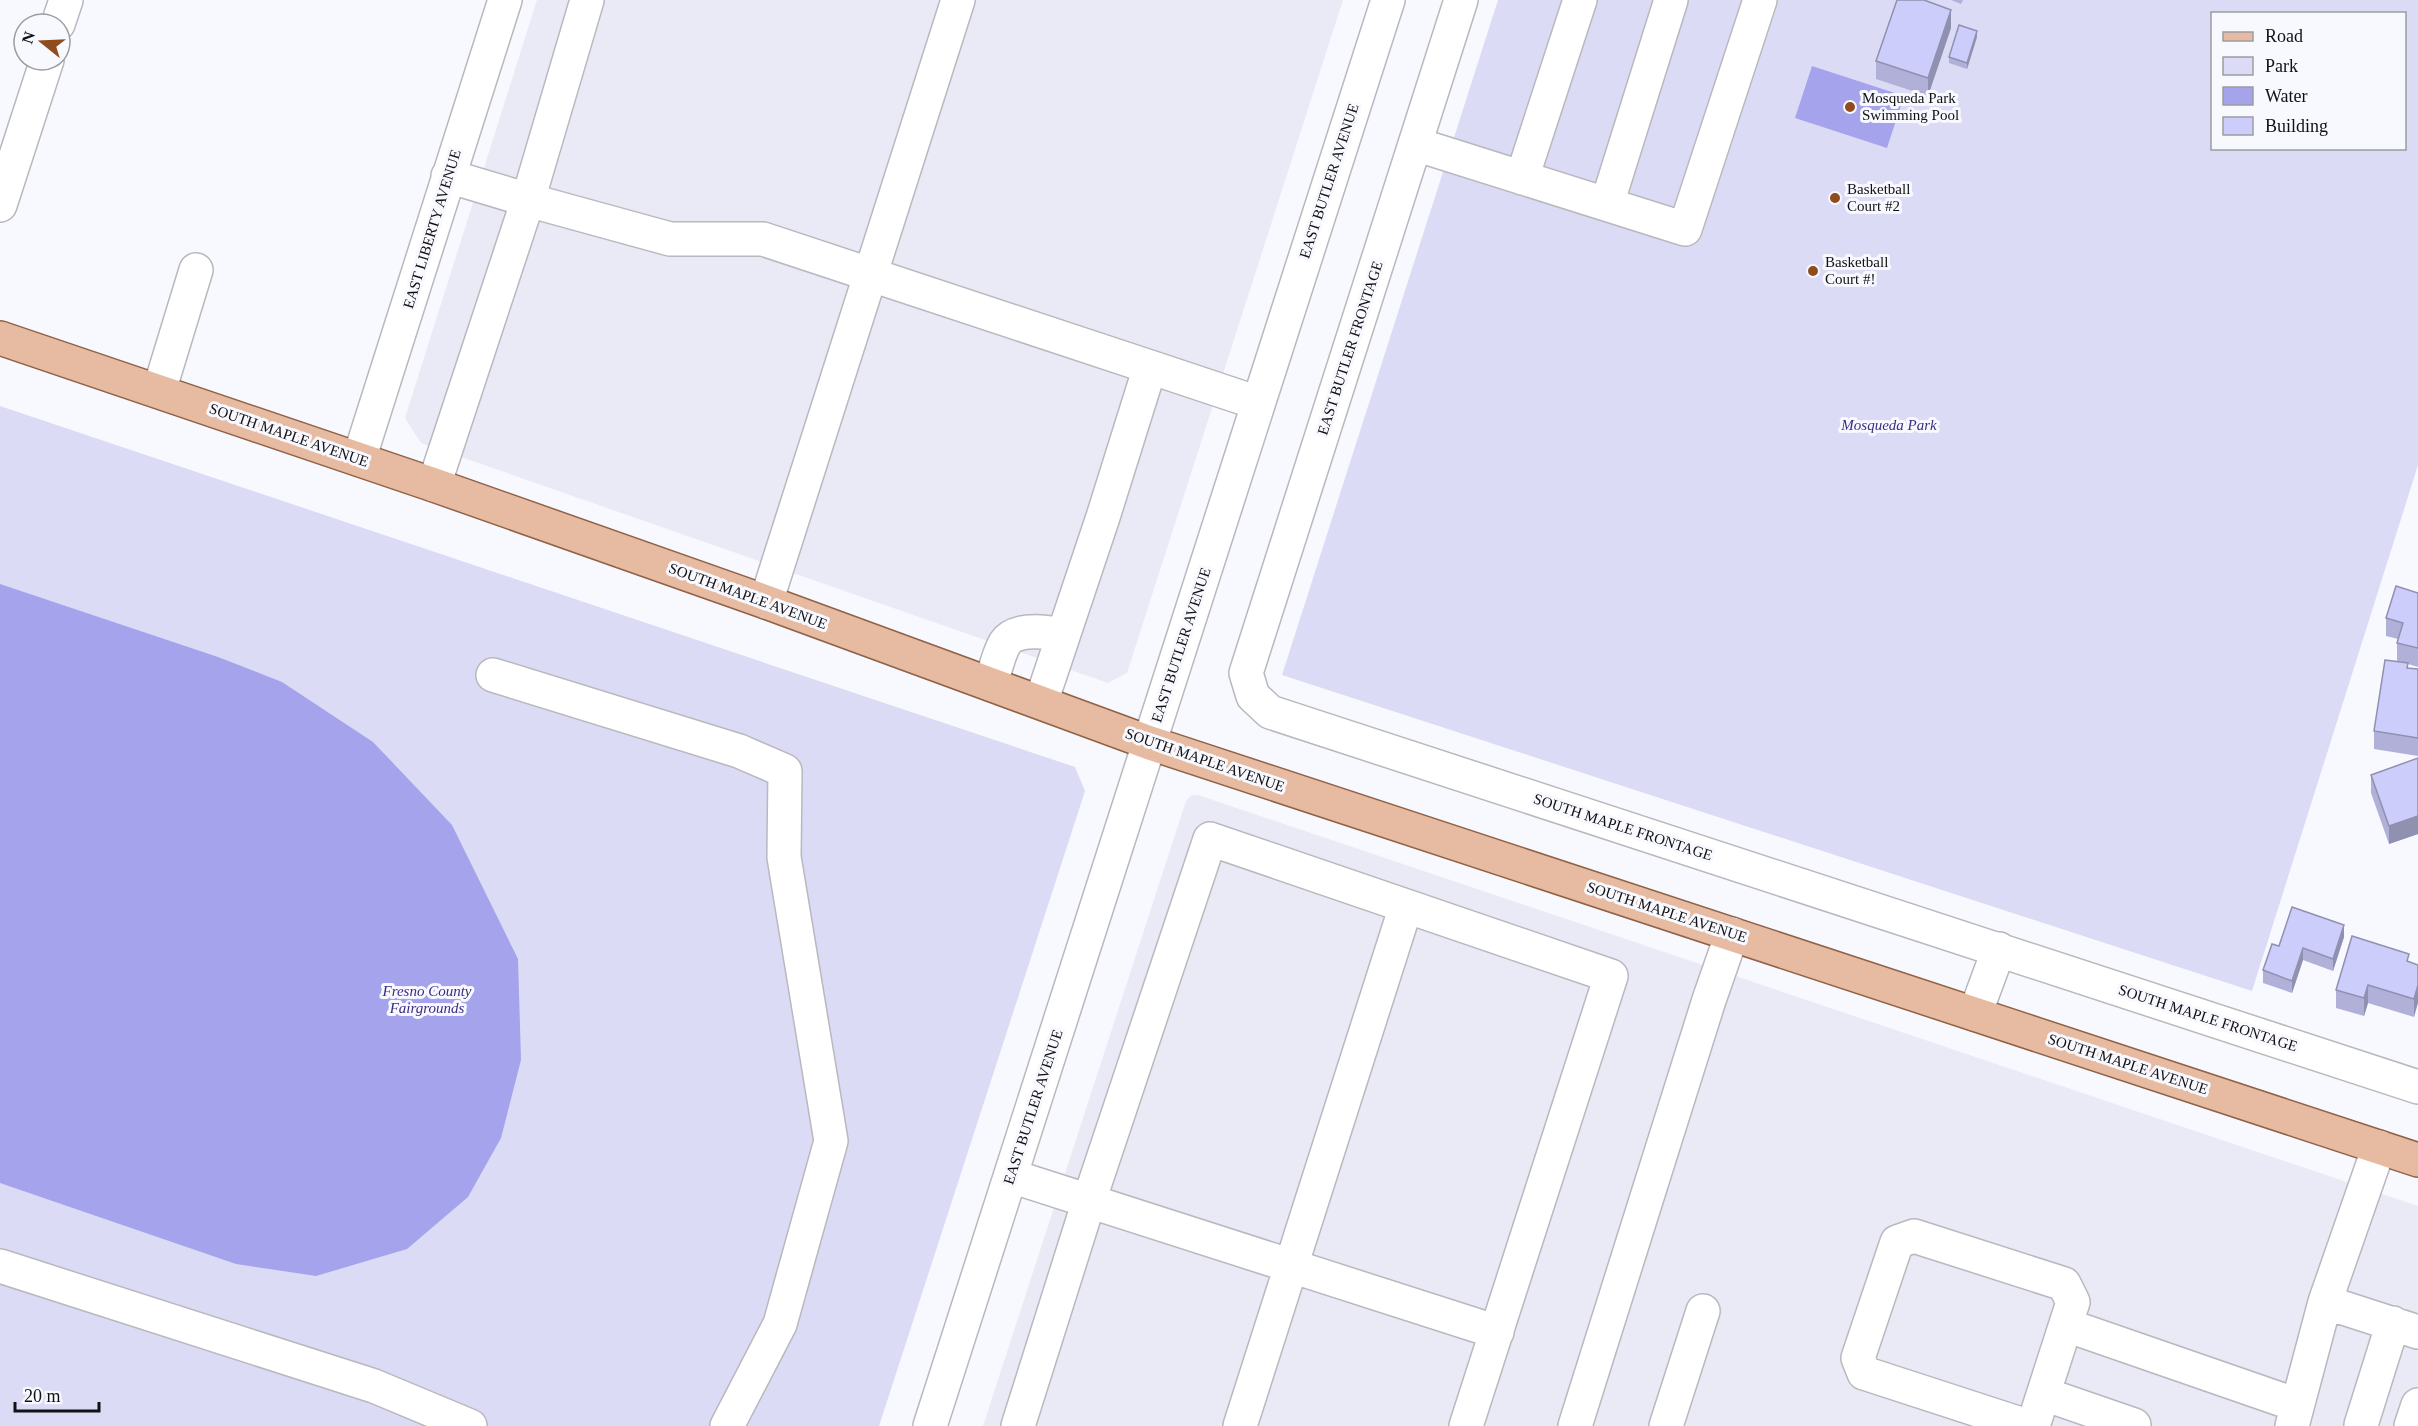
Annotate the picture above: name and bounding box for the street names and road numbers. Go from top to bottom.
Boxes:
street label: EAST BUTLER AVENUE [1296,102,1362,260]
street label: EAST LIBERTY AVENUE [400,148,464,310]
street label: EAST BUTLER FRONTAGE [1314,259,1386,437]
street label: SOUTH MAPLE AVENUE [207,400,371,470]
street label: SOUTH MAPLE AVENUE [667,560,829,632]
street label: EAST BUTLER AVENUE [1148,566,1214,724]
street label: SOUTH MAPLE AVENUE [1123,725,1287,795]
street label: SOUTH MAPLE FRONTAGE [1532,790,1714,864]
street label: SOUTH MAPLE AVENUE [1585,879,1749,945]
street label: SOUTH MAPLE FRONTAGE [2117,981,2299,1055]
street label: EAST BUTLER AVENUE [1000,1028,1066,1186]
street label: SOUTH MAPLE AVENUE [2046,1031,2210,1097]

